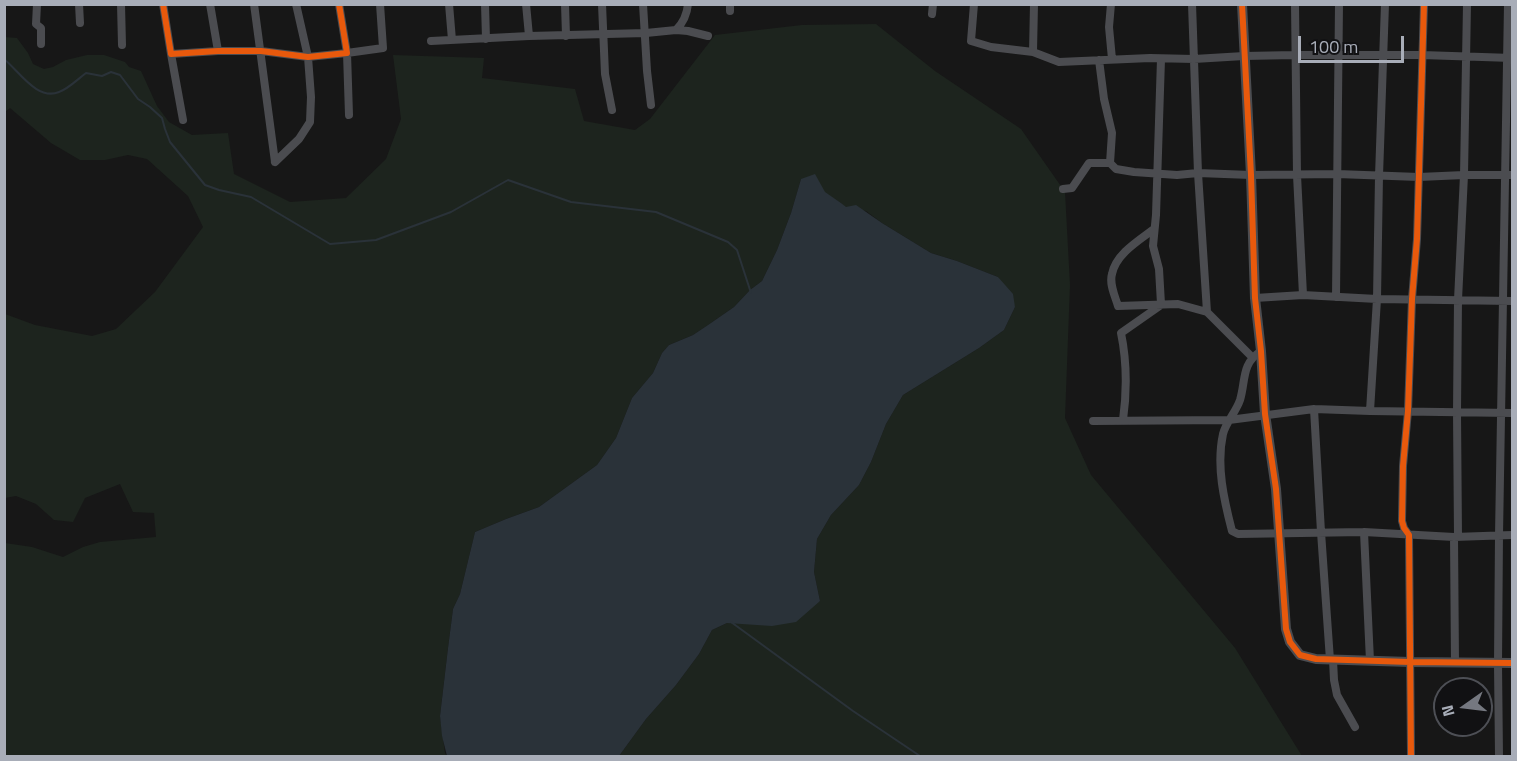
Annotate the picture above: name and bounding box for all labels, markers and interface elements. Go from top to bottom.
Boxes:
scale bar [1301,24,1408,62]
text: 100 m [1309,33,1358,60]
north arrow [1433,677,1493,737]
text: N [1434,703,1460,719]

